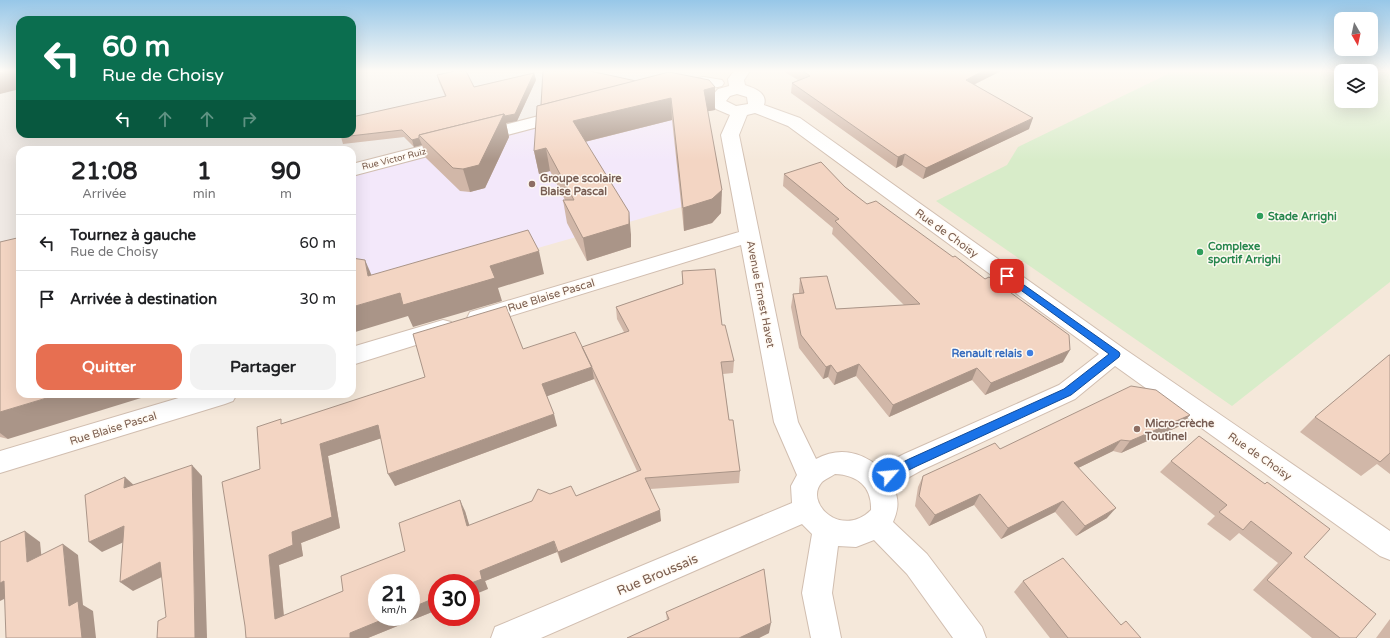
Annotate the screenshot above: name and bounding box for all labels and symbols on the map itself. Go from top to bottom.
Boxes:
north arrow [1334,12,1378,56]
street label: Rue Victor Ruiz [361,146,428,173]
place label: Groupe scolaire Blaise Pascal [540,172,622,198]
marker: Groupe scolaire Blaise Pascal [527,179,537,189]
street label: Rue de Choisy [913,206,981,261]
place label: Stade Arrighi [1268,210,1337,224]
marker: Stade Arrighi [1255,211,1265,221]
street label: Avenue Ernest Havet [744,239,777,349]
place label: Complexe sportif Arrighi [1208,240,1281,267]
marker: Complexe sportif Arrighi [1195,247,1205,257]
pin [990,259,1024,293]
street label: Rue Blaise Pascal [506,276,596,315]
place label: Renault relais [951,347,1023,360]
marker: Renault relais [1025,348,1035,358]
street label: Rue Blaise Pascal [68,409,158,448]
place label: Micro-crèche Toutinel [1144,417,1215,443]
marker: Micro-crèche Toutinel [1132,424,1142,434]
street label: Rue de Choisy [1225,430,1294,483]
position arrow [868,454,910,496]
street label: Rue Broussais [614,551,700,599]
speed limit sign: 30 [428,574,480,626]

